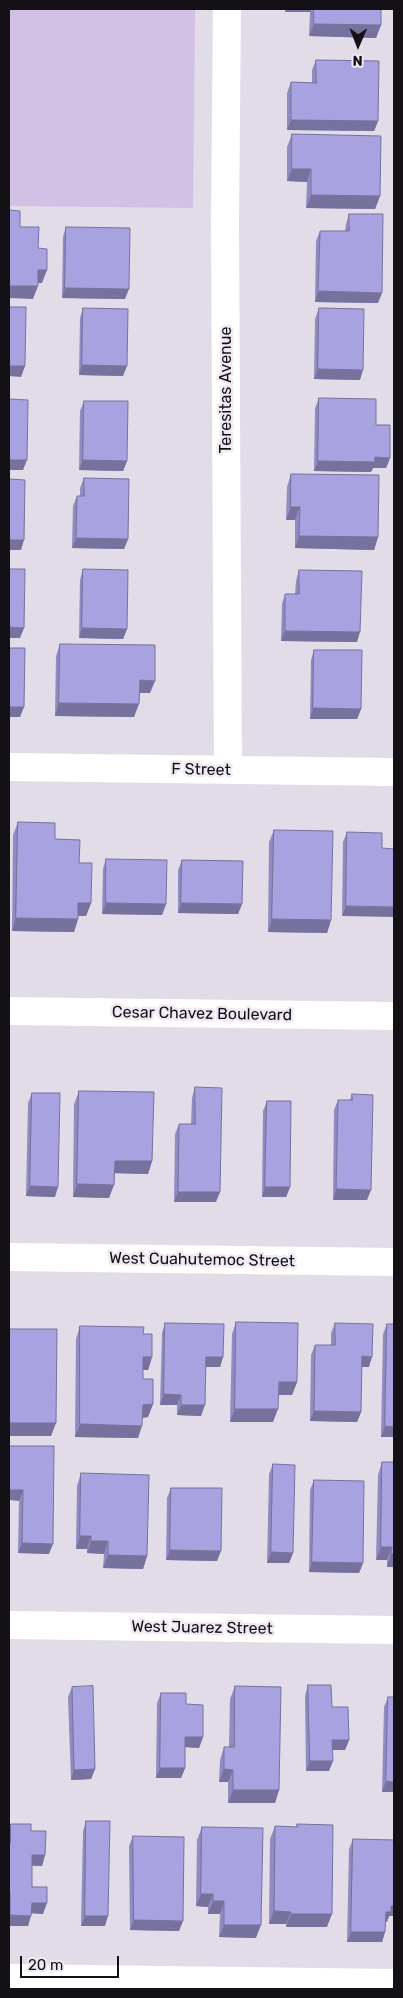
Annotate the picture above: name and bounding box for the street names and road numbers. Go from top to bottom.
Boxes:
street label: Teresitas Avenue [216,327,236,453]
street label: F Street [171,760,231,780]
street label: Cesar Chavez Boulevard [112,1003,292,1025]
street label: West Cuahutemoc Street [109,1249,295,1271]
street label: West Juarez Street [131,1617,273,1639]

